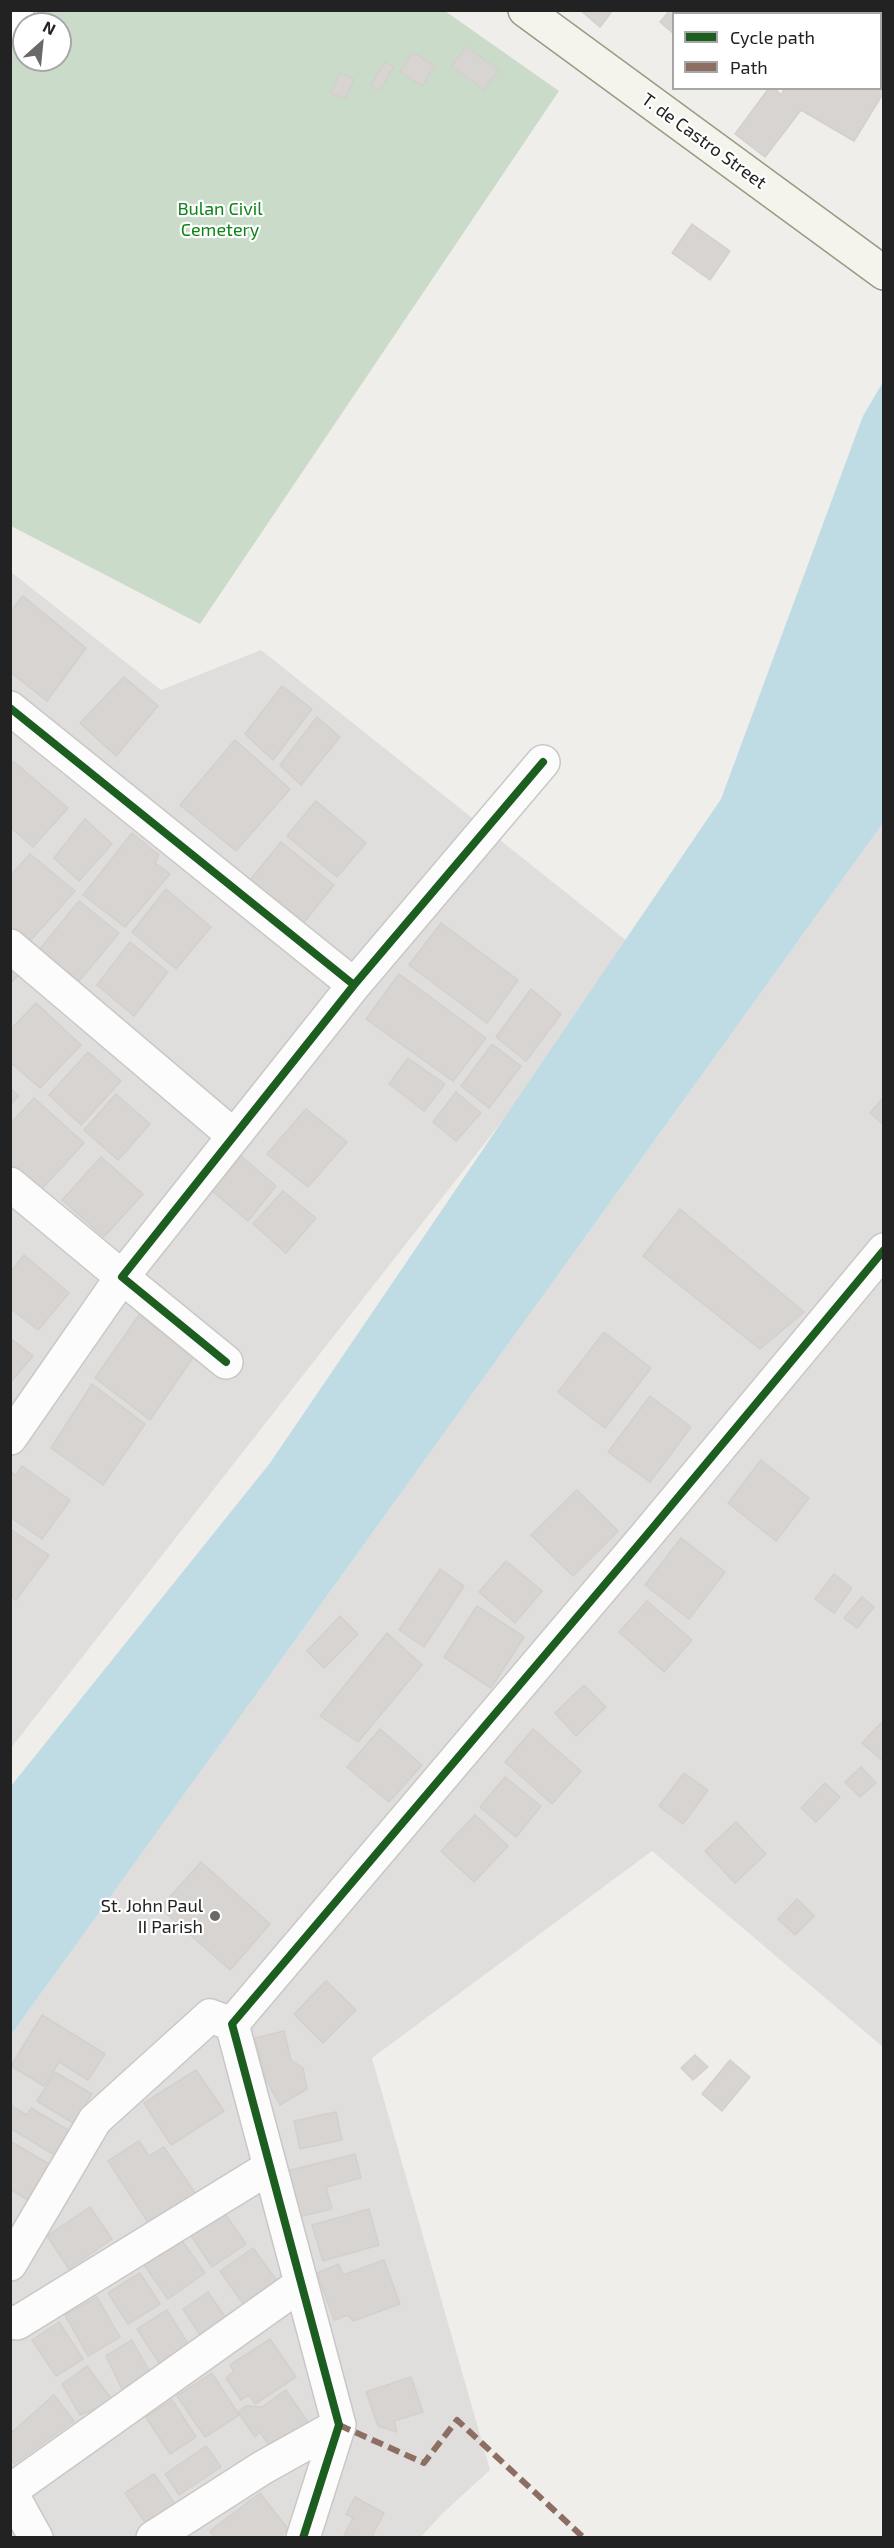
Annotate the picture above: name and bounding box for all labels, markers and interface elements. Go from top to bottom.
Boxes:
north arrow [12,12,72,72]
legend [672,12,882,90]
text: N [40,16,59,38]
text: Cycle path [730,26,815,48]
text: Path [730,56,768,78]
street label: T. de Castro Street [637,88,771,194]
park label: Bulan Civil Cemetery [177,198,263,240]
place label: St. John Paul II Parish [101,1895,203,1938]
marker: St. John Paul II Parish [208,1909,222,1923]

